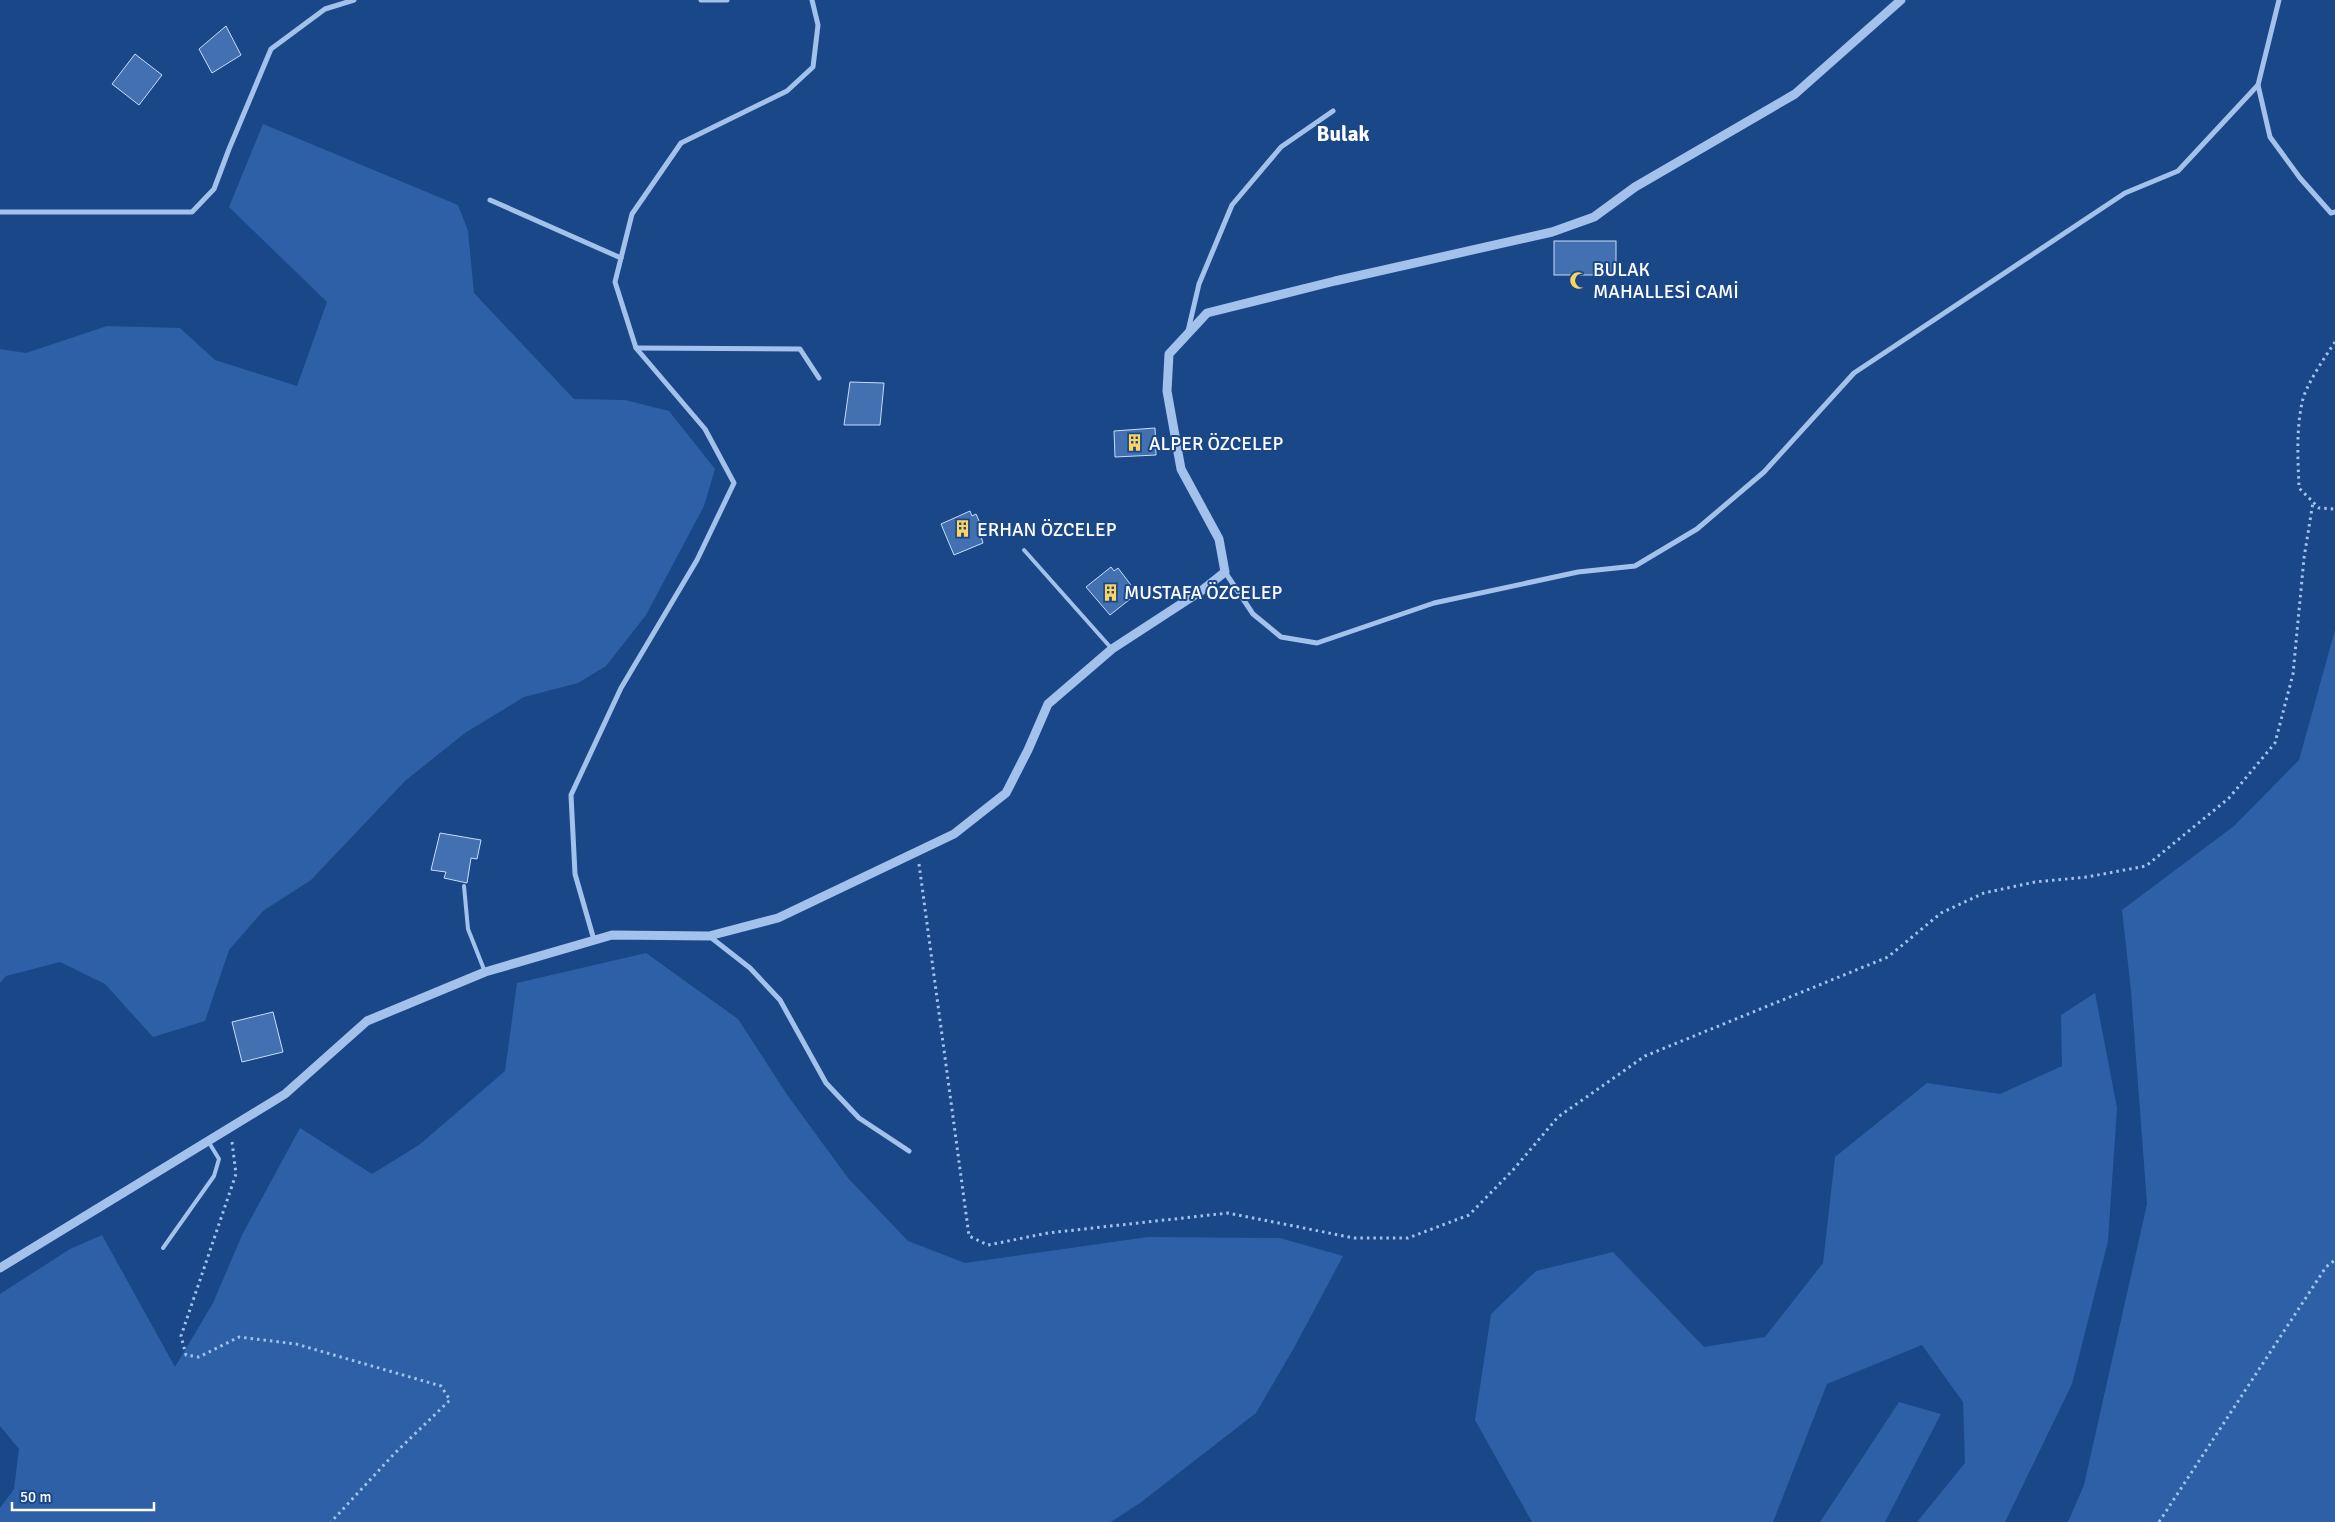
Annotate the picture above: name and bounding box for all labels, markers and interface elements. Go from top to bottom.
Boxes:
district label: Bulak [1317,121,1369,147]
place label: BULAK MAHALLESİ CAMİ [1593,258,1739,304]
mosque icon: BULAK MAHALLESİ CAMİ [1569,270,1589,290]
place label: ALPER ÖZCELEP [1149,432,1284,456]
building icon: ALPER ÖZCELEP [1125,433,1145,453]
place label: ERHAN ÖZCELEP [977,518,1117,542]
building icon: ERHAN ÖZCELEP [953,519,973,539]
place label: MUSTAFA ÖZCELEP [1124,581,1282,605]
building icon: MUSTAFA ÖZCELEP [1100,582,1120,602]
scale bar [12,1480,155,1512]
text: 50 m [20,1488,51,1506]

